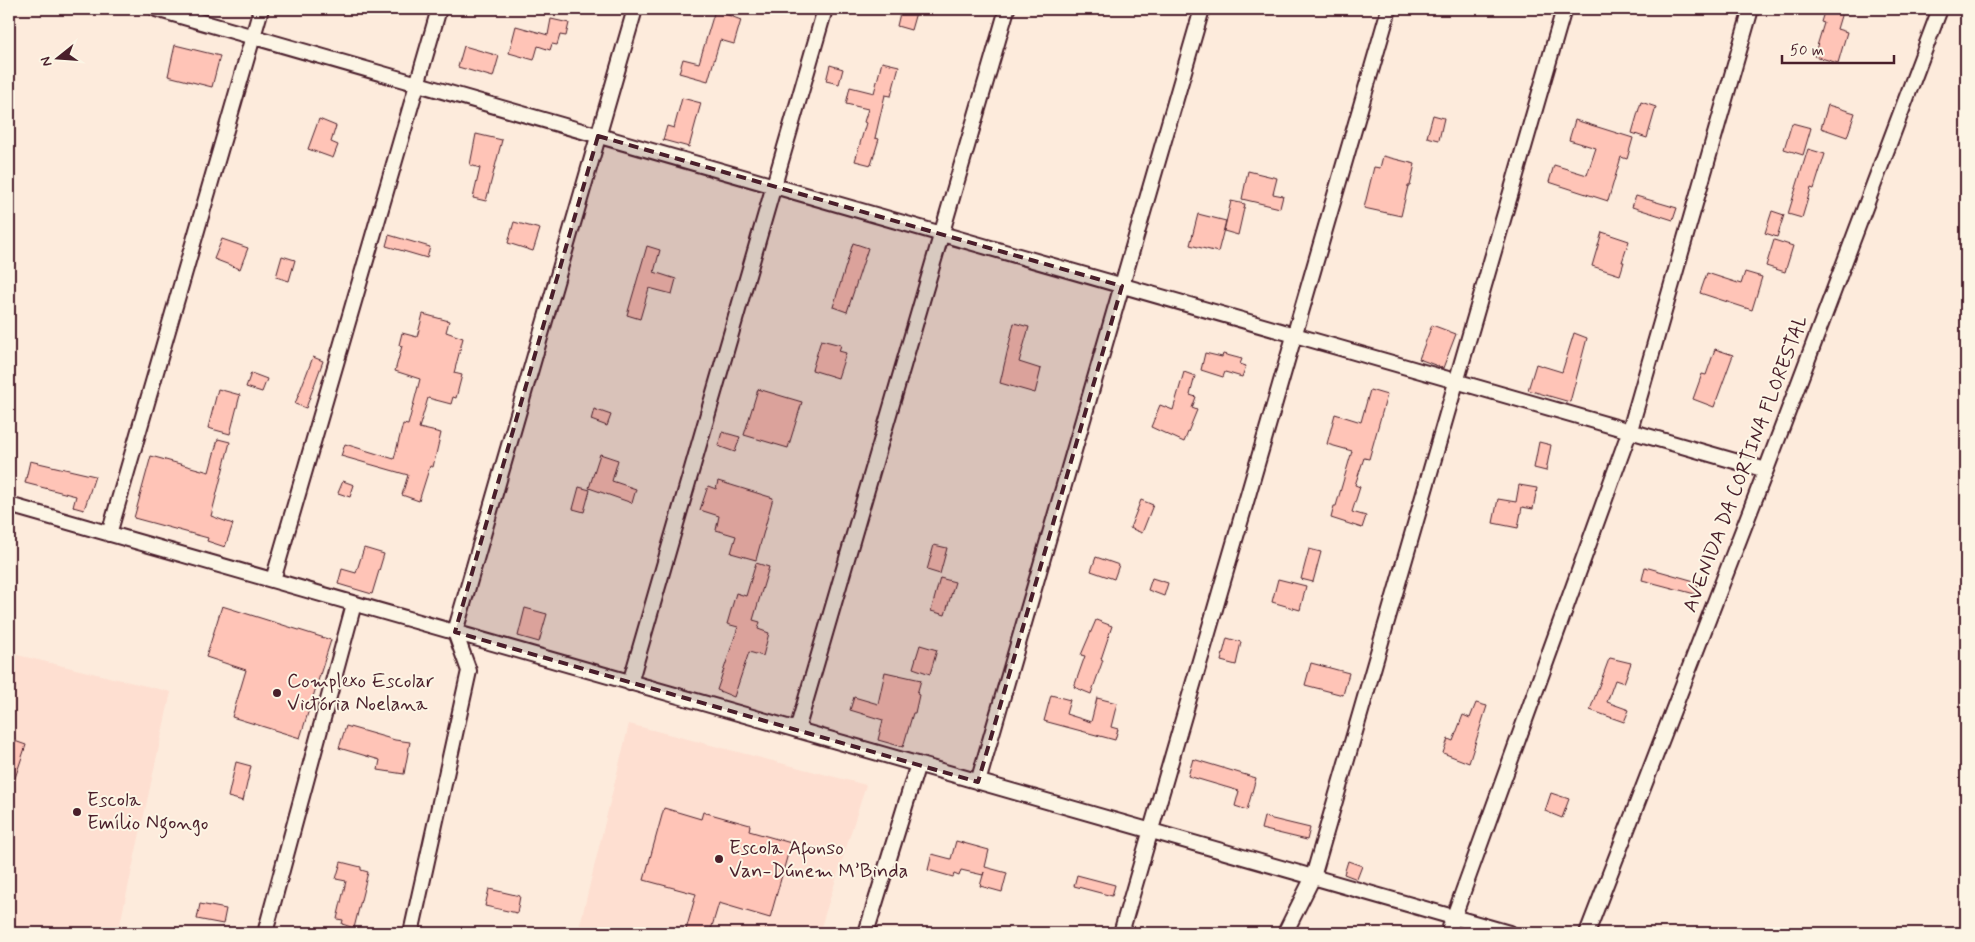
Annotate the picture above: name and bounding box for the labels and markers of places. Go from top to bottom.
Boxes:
place label: Complexo Escolar Victória Noelana [287,668,434,718]
marker: Complexo Escolar Victória Noelana [271,687,283,699]
place label: Escola Emílio Ngongo [87,787,208,839]
marker: Escola Emílio Ngongo [71,806,83,818]
place label: Escola Afonso Van-Dúnem M’Binda [729,835,908,885]
marker: Escola Afonso Van-Dúnem M’Binda [713,853,725,865]

